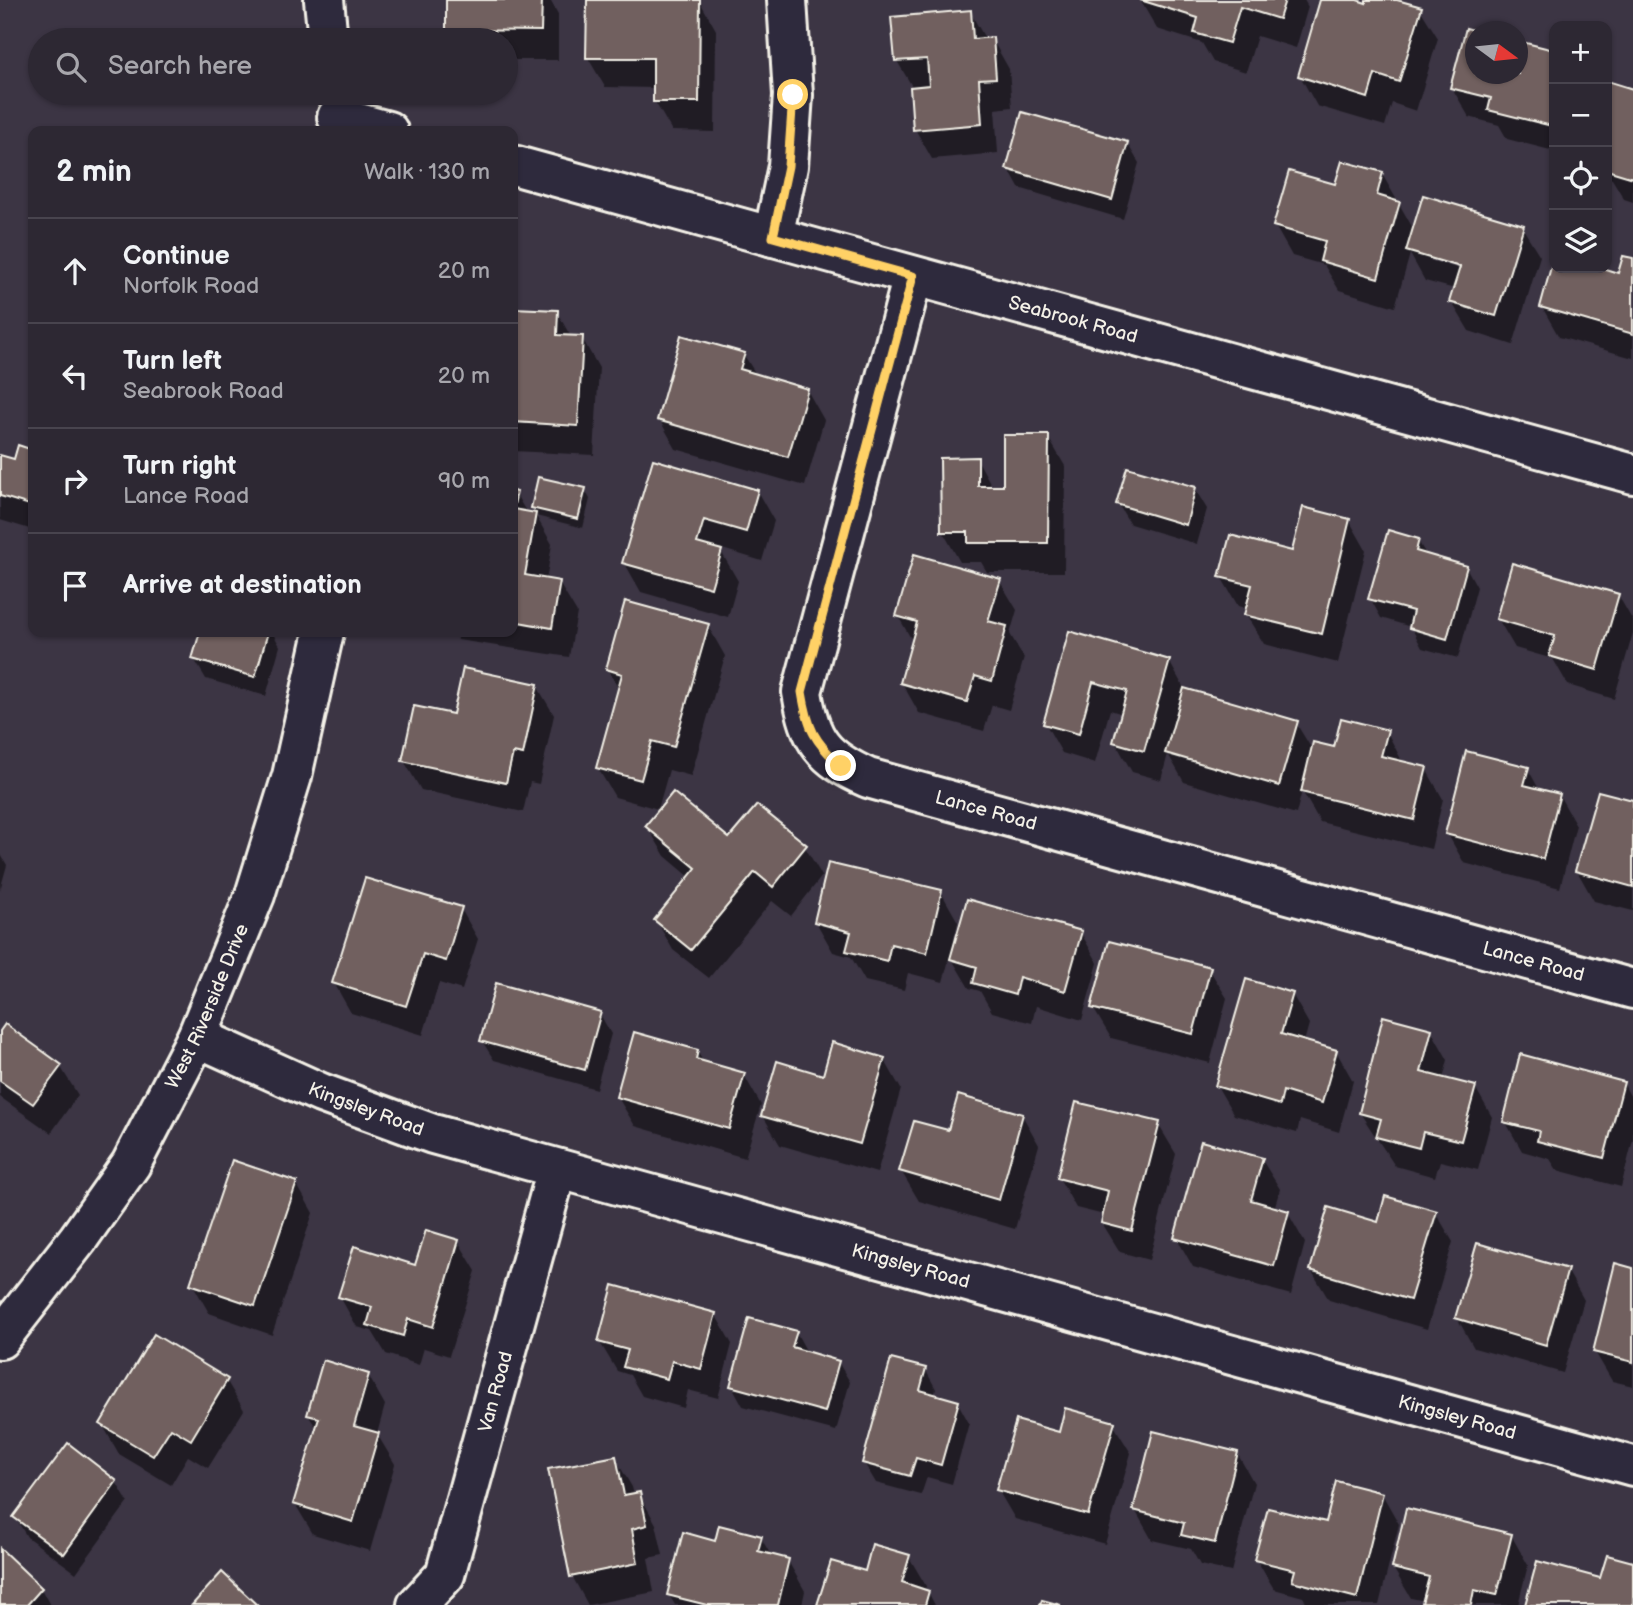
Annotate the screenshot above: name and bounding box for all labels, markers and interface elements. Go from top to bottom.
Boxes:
north arrow [1465,21,1528,84]
map controls [1549,21,1612,273]
button: + [1549,21,1612,84]
search box [28,28,518,105]
icon: search [52,48,90,86]
text: Search here [108,51,252,82]
route start [777,79,808,110]
button: − [1549,84,1612,147]
button: locate [1549,147,1612,210]
text: 2 min [56,154,132,190]
text: Walk · 130 m [364,158,490,186]
button: layers [1549,210,1612,273]
text: Continue [123,241,230,272]
icon: ahead [56,252,94,290]
text: 20 m [438,257,490,285]
text: Norfolk Road [123,272,259,300]
street label: Seabrook Road [1006,291,1140,348]
text: Turn left [123,346,222,377]
icon: left [56,357,94,395]
text: 20 m [438,362,490,390]
text: Seabrook Road [123,377,284,405]
text: Turn right [123,451,236,482]
icon: right [56,462,94,500]
text: 90 m [438,467,490,495]
text: Lance Road [123,482,249,510]
icon: arrive [56,567,94,605]
text: Arrive at destination [123,570,362,601]
route end [825,750,856,781]
street label: Lance Road [933,786,1039,835]
street label: West Riverside Drive [161,920,254,1093]
street label: Lance Road [1480,937,1587,987]
street label: Kingsley Road [305,1077,427,1141]
street label: Kingsley Road [849,1239,972,1293]
street label: Van Road [473,1349,518,1435]
street label: Kingsley Road [1396,1390,1519,1445]

